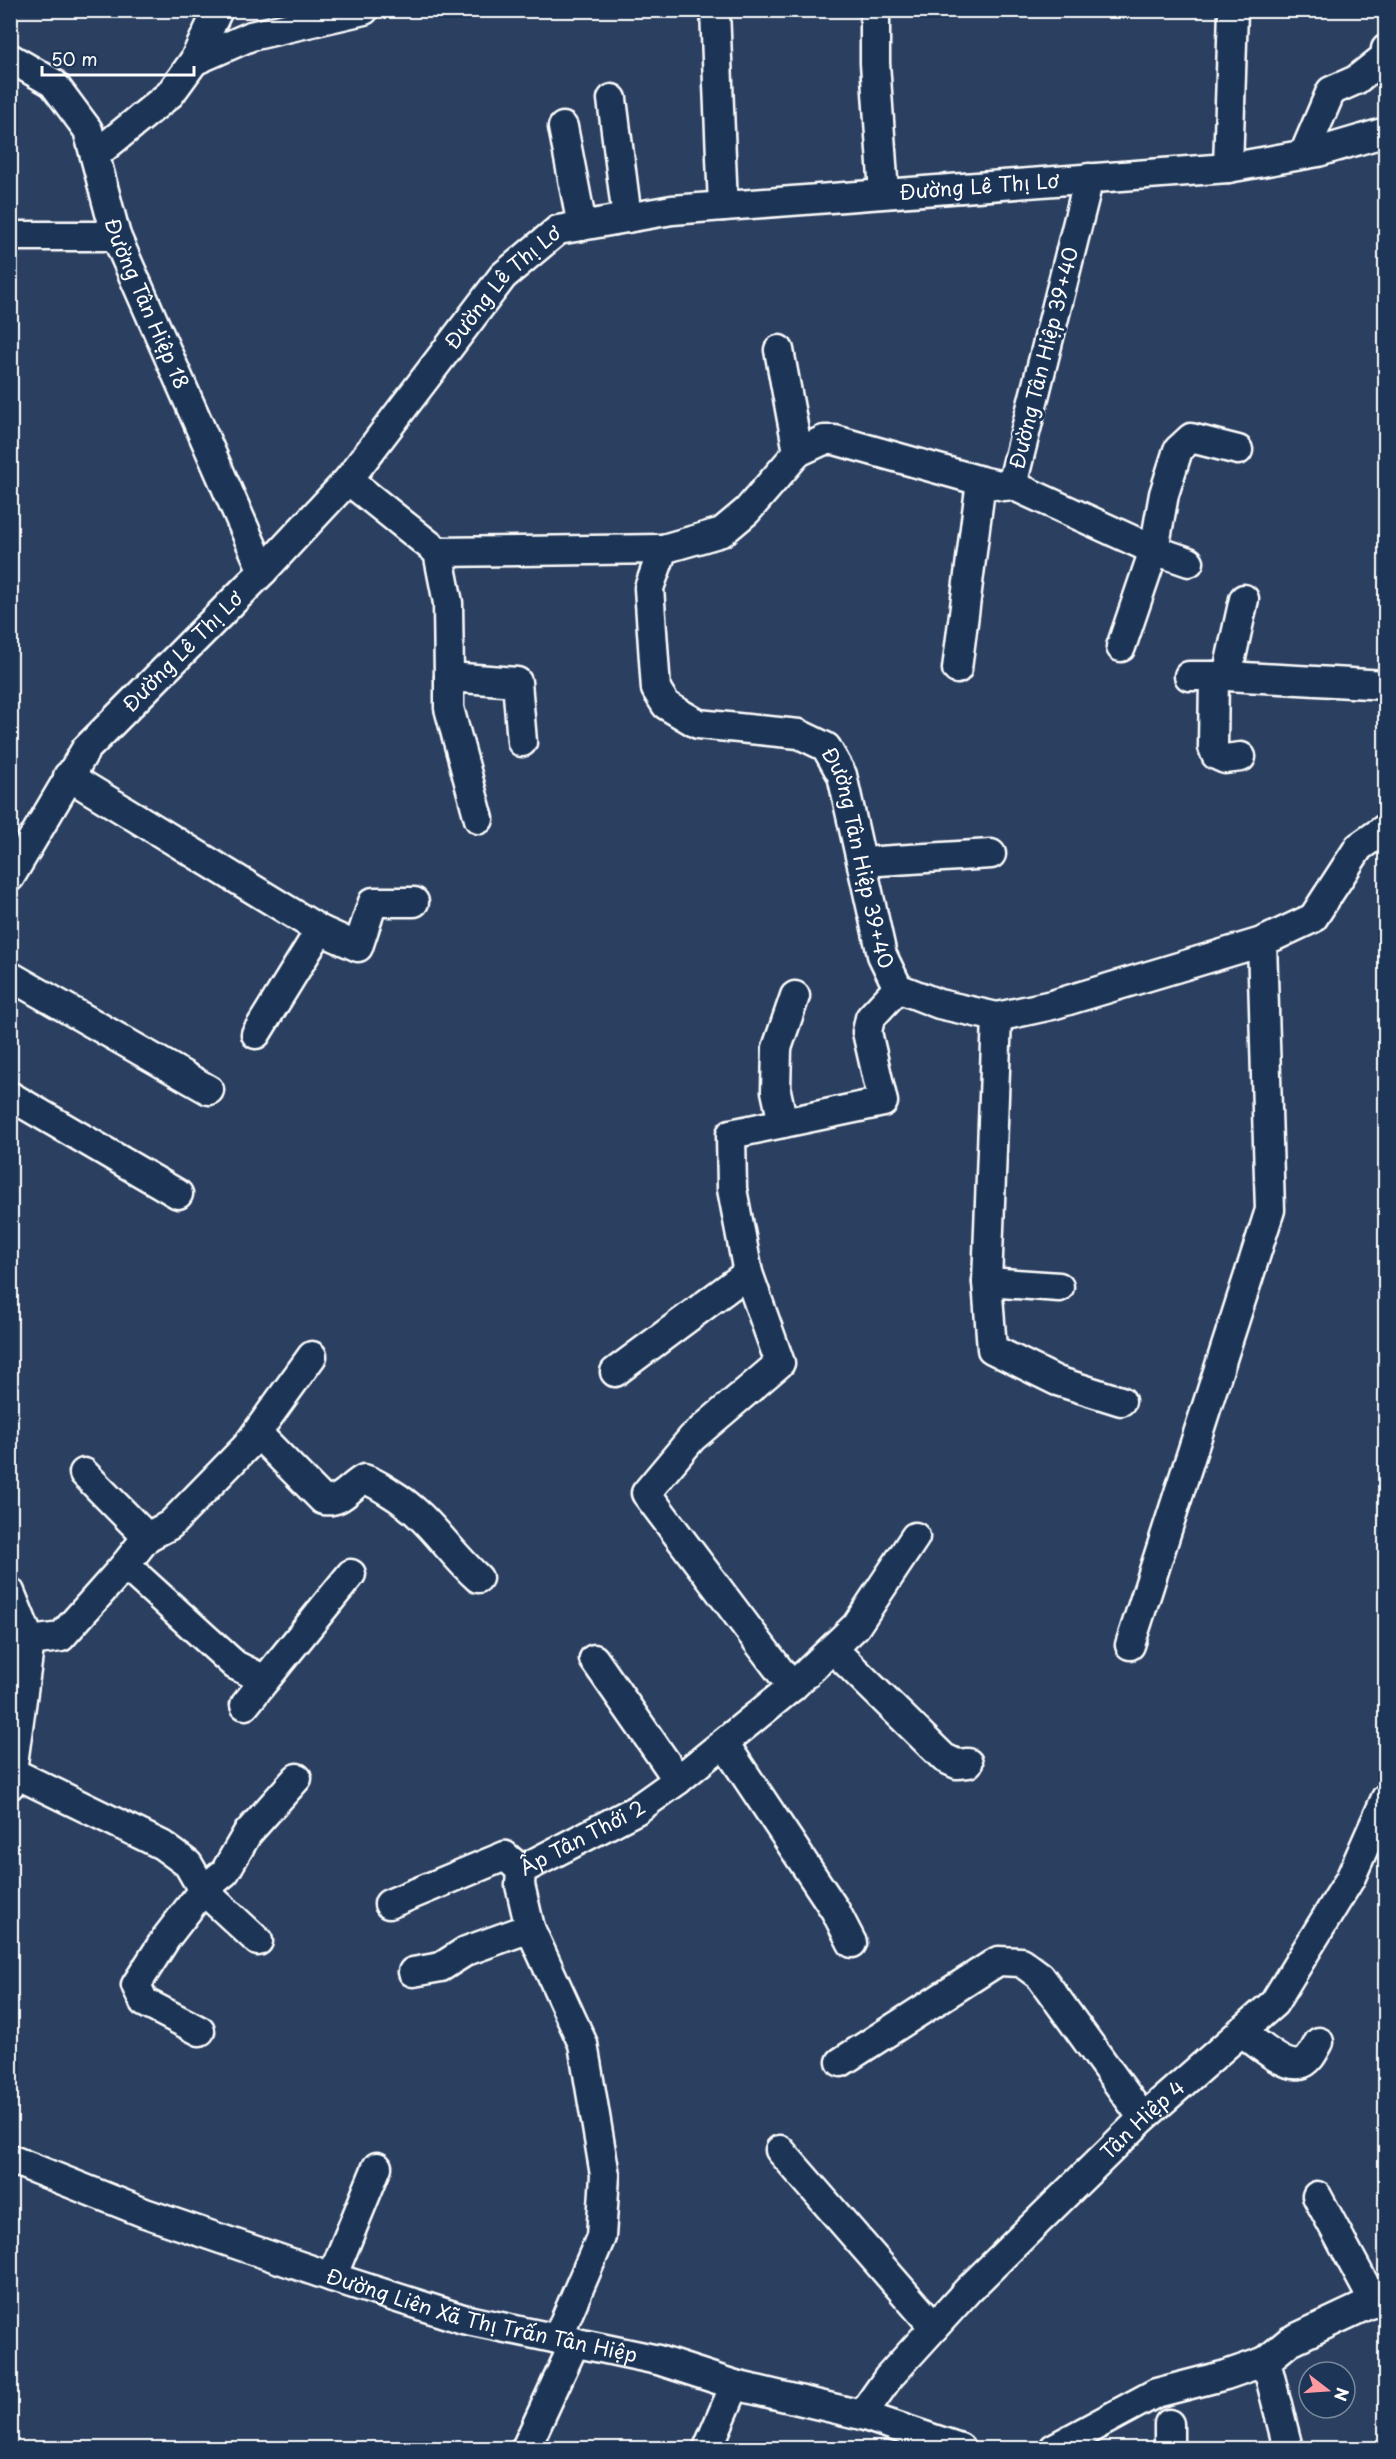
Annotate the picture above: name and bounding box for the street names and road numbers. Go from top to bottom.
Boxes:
street label: Đường Lê Thị Lơ [898,165,1061,207]
street label: Đường Tân Hiệp 18 [98,215,197,393]
street label: Đường Lê Thị Lơ [437,217,568,355]
street label: Đường Tân Hiệp 39+40 [1001,244,1085,472]
street label: Đường Lê Thị Lơ [115,583,250,718]
street label: Đường Tân Hiệp 39+40 [815,741,902,974]
street label: Ấp Tân Thới 2 [514,1792,651,1882]
street label: Tân Hiệp 4 [1093,2072,1191,2166]
street label: Đường Liên Xã Thị Trấn Tân Hiệp [323,2260,640,2369]

